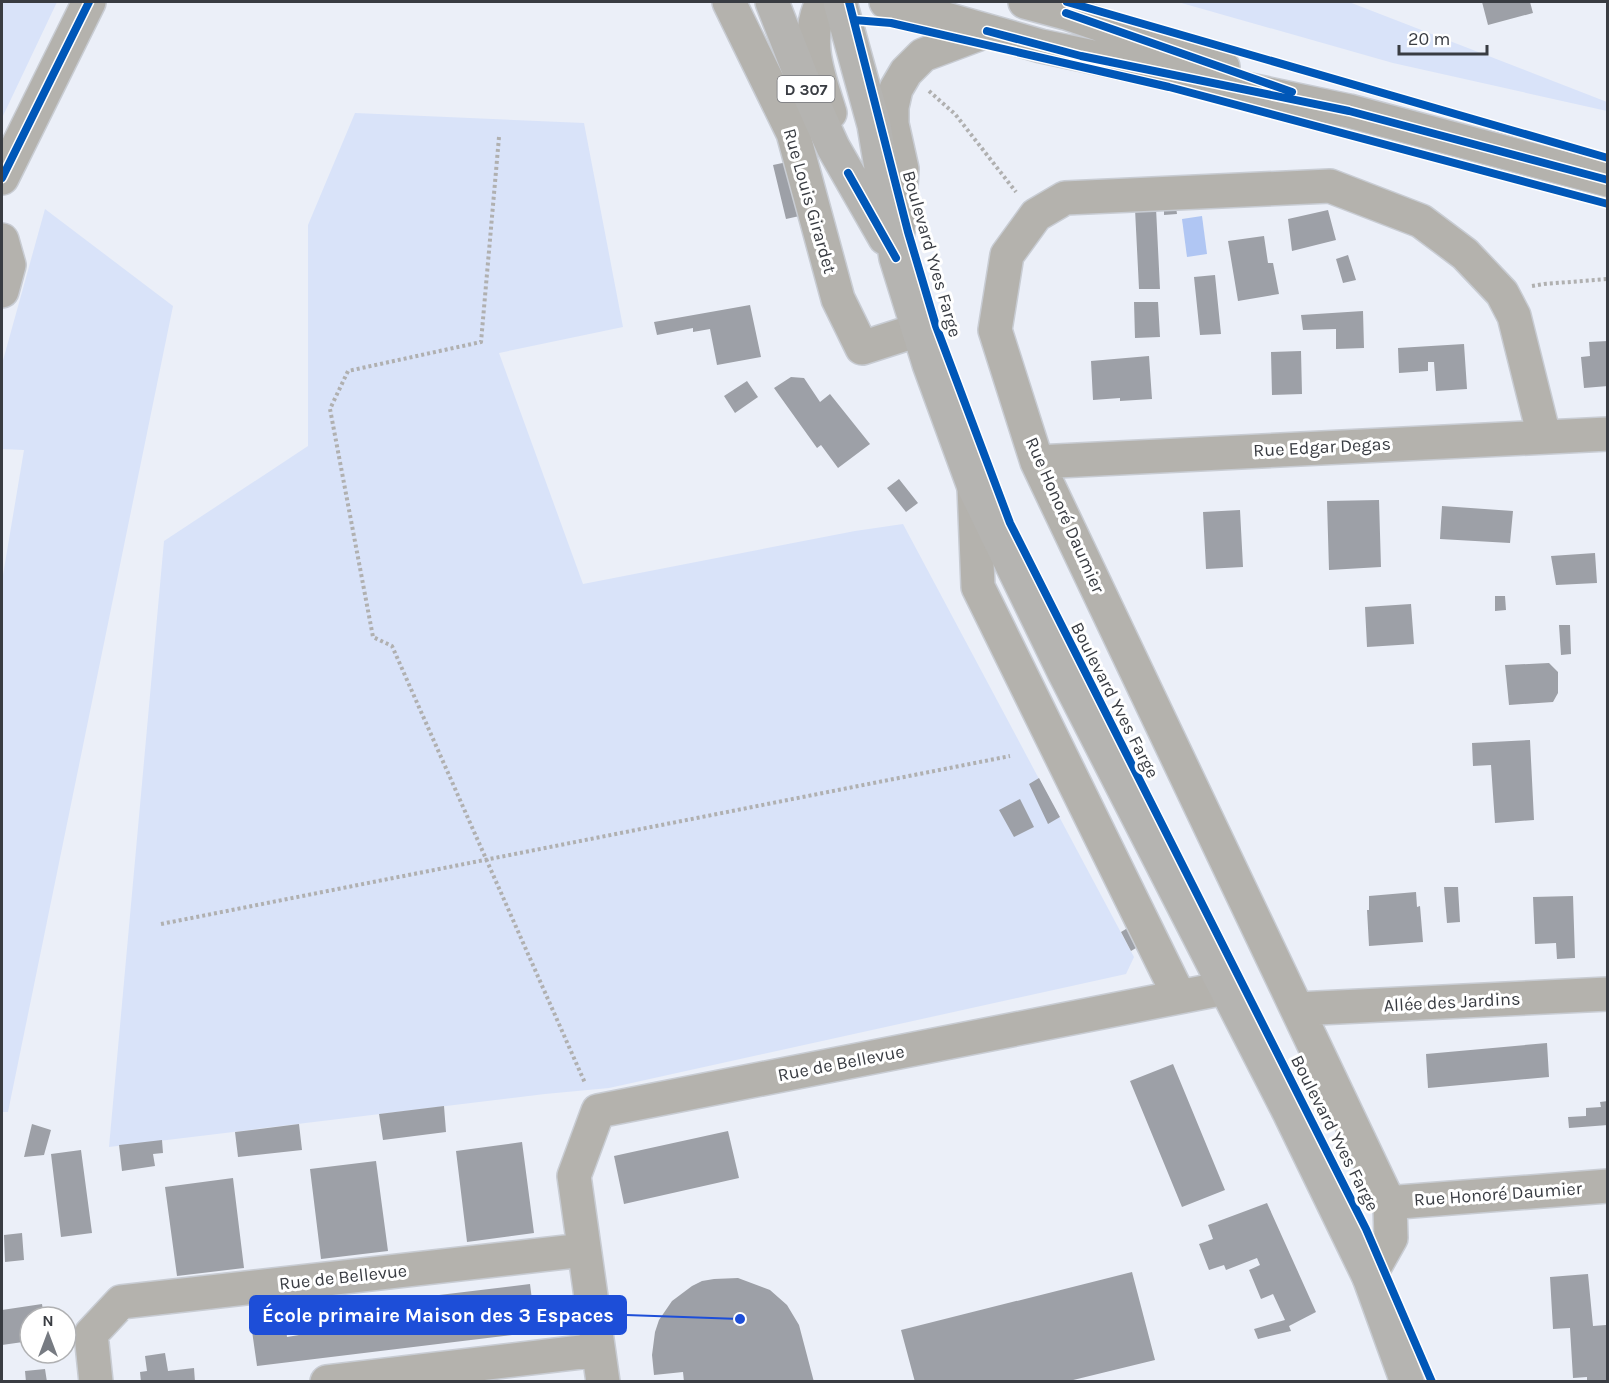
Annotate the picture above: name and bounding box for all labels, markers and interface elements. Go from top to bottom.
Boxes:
scale bar [1399,18,1488,56]
text: 20 m [1408,28,1450,50]
road number: D 307 [778,76,834,102]
street label: Rue Louis Girardet [779,126,841,276]
street label: Boulevard Yves Farge [898,168,966,340]
street label: Rue Edgar Degas [1253,432,1391,462]
street label: Rue Honoré Daumier [1021,433,1110,597]
street label: Boulevard Yves Farge [1066,618,1164,782]
street label: Allée des Jardins [1383,987,1521,1017]
street label: Rue de Bellevue [776,1040,906,1086]
street label: Boulevard Yves Farge [1286,1051,1384,1215]
street label: Rue Honoré Daumier [1413,1177,1583,1211]
street label: Rue de Bellevue [278,1259,408,1295]
callout: École primaire Maison des 3 Espaces [250,1296,626,1334]
text: École primaire Maison des 3 Espaces [262,1302,614,1327]
north arrow [18,1305,78,1365]
text: N [42,1311,54,1330]

